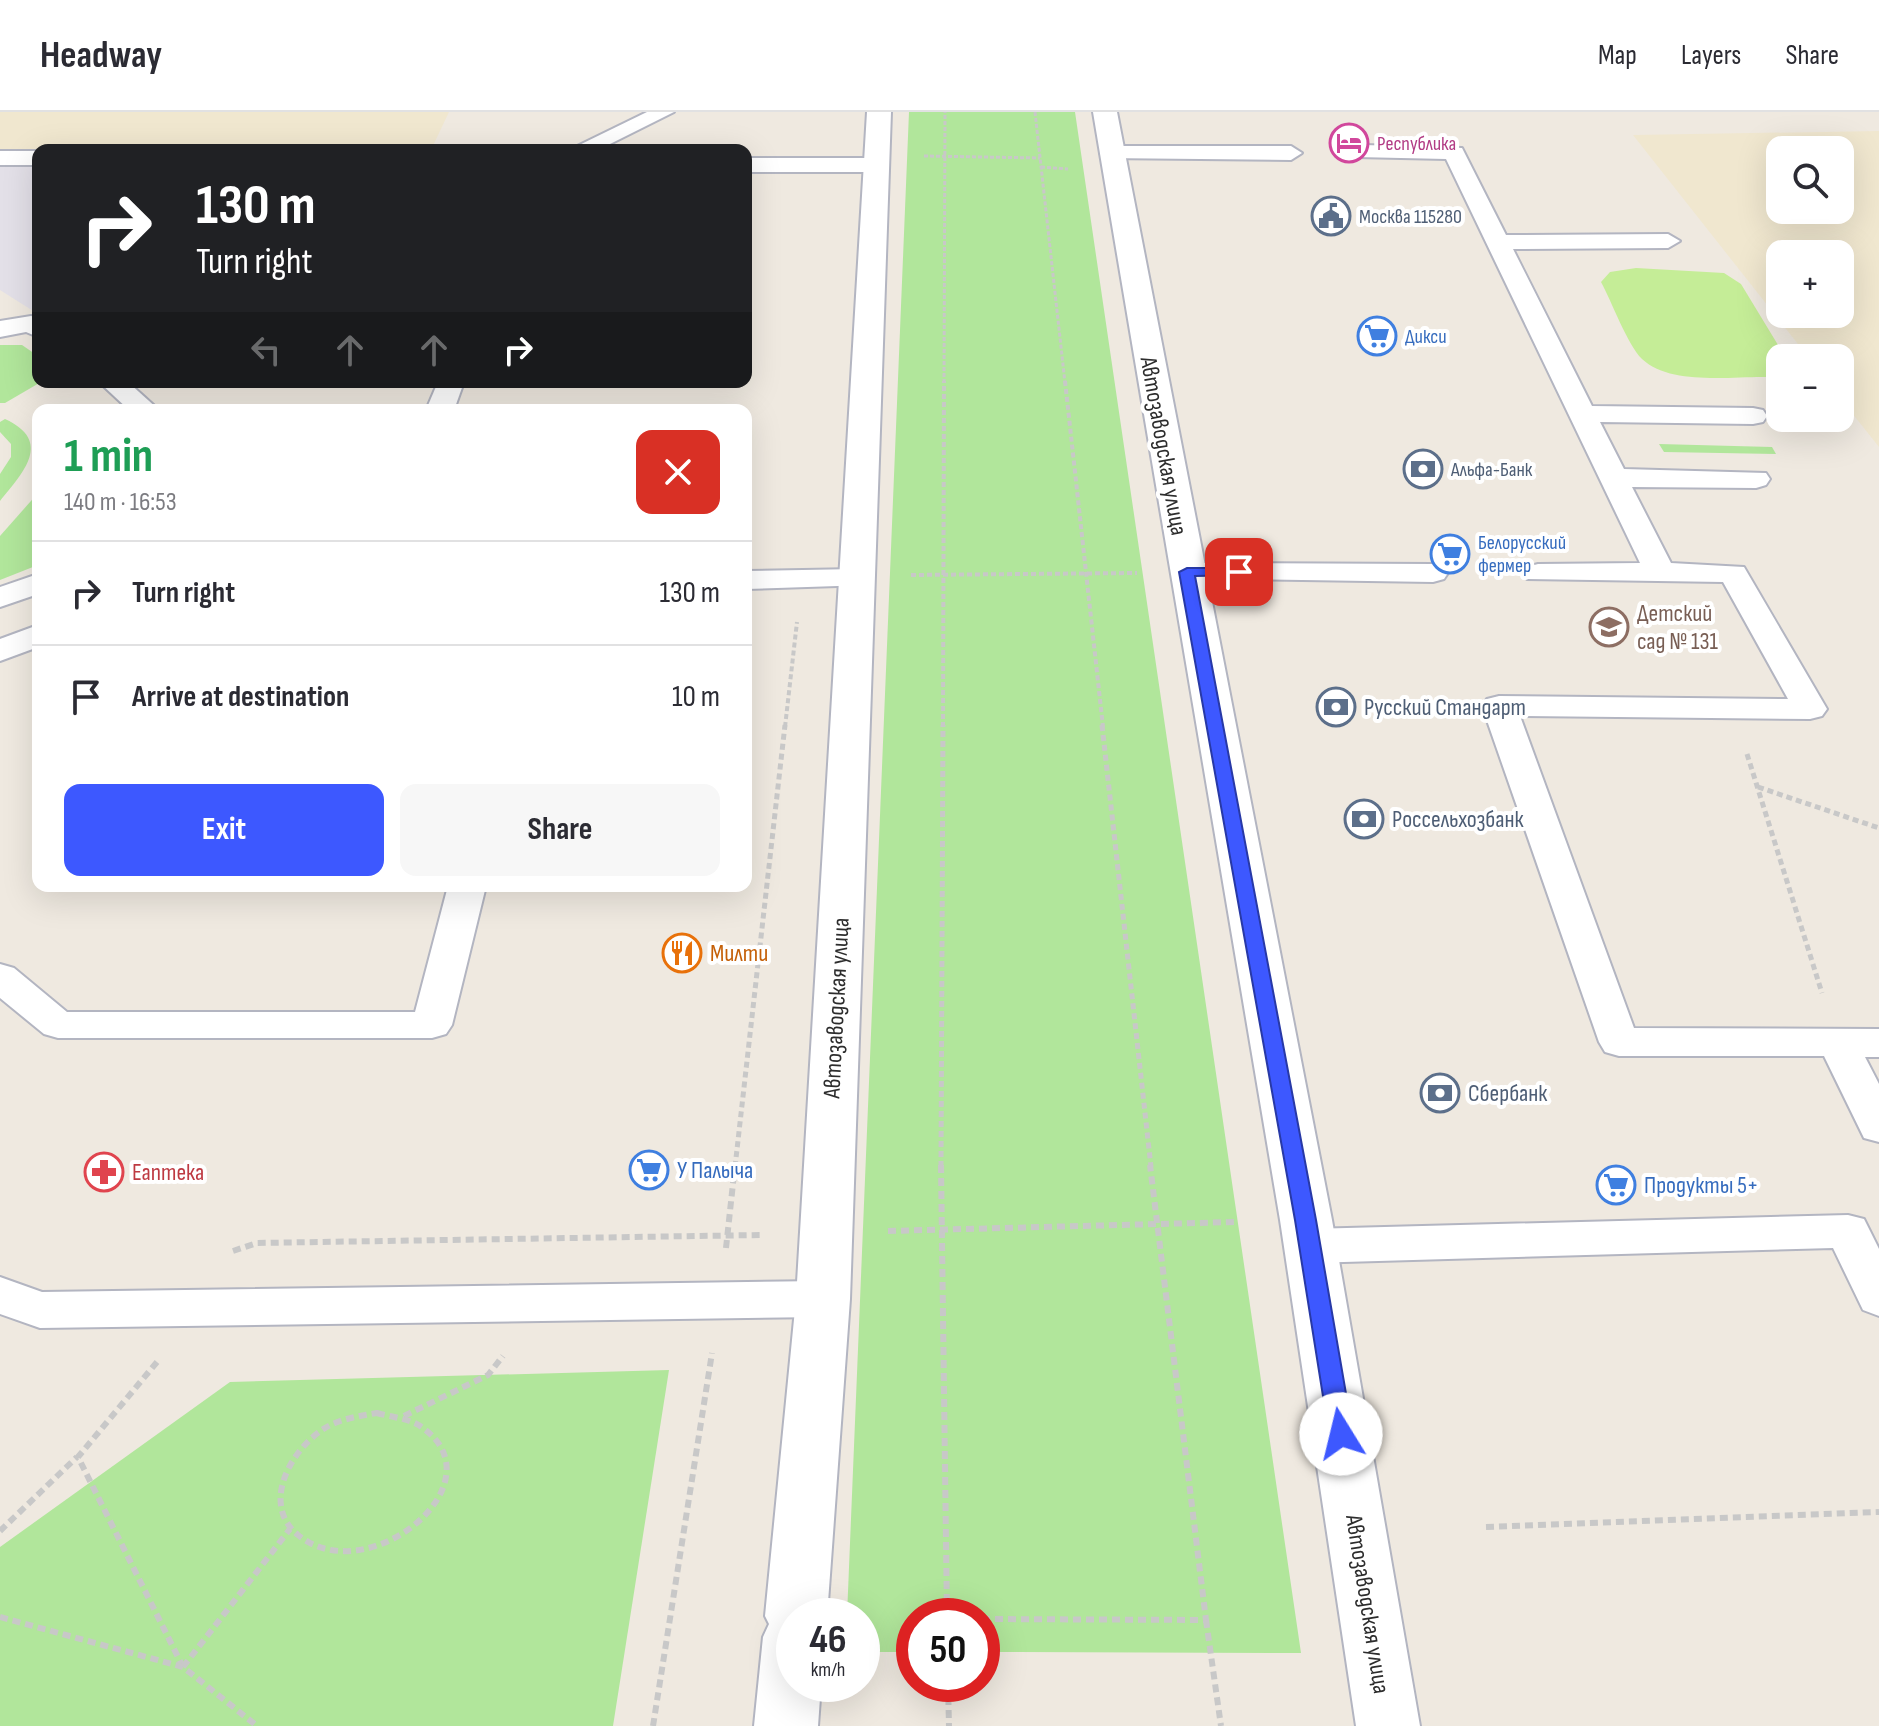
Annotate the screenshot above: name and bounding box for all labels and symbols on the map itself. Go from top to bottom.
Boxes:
hotel icon: Республика [1328,122,1370,164]
place label: Республика [1377,132,1456,156]
public building icon: Москва 115280 [1310,195,1352,237]
place label: Москва 115280 [1359,205,1462,229]
supermarket icon: Дикси [1356,315,1398,357]
place label: Дикси [1405,325,1447,349]
street label: Автозаводская улица [1133,353,1193,538]
bank icon: Альфа-Банк [1402,448,1444,490]
place label: Альфа-Банк [1450,458,1533,482]
place label: Белорусский фермер [1478,531,1566,578]
supermarket icon: Белорусский фермер [1429,533,1471,575]
pin [1205,538,1273,606]
place label: Детский сад № 131 [1637,599,1719,656]
school or university icon: Детский сад № 131 [1588,606,1630,648]
bank icon: Русский Стандарт [1315,686,1357,728]
place label: Русский Стандарт [1364,693,1526,722]
bank icon: Россельхозбанк [1343,798,1385,840]
place label: Россельхозбанк [1392,805,1525,834]
street label: Автозаводская улица [817,917,856,1100]
restaurant icon: Милти [661,932,703,974]
place label: Милти [710,939,768,968]
bank icon: Сбербанк [1419,1072,1461,1114]
place label: Сбербанк [1468,1079,1548,1108]
supermarket icon: У Палыча [628,1149,670,1191]
pharmacy icon: Еаптека [83,1151,125,1193]
place label: У Палыча [677,1156,753,1185]
place label: Еаптека [132,1158,204,1187]
supermarket icon: Продукты 5+ [1595,1164,1637,1206]
place label: Продукты 5+ [1644,1171,1759,1200]
position arrow [1299,1392,1383,1476]
street label: Автозаводская улица [1339,1511,1396,1696]
speed limit sign: 50 [896,1598,1000,1702]

